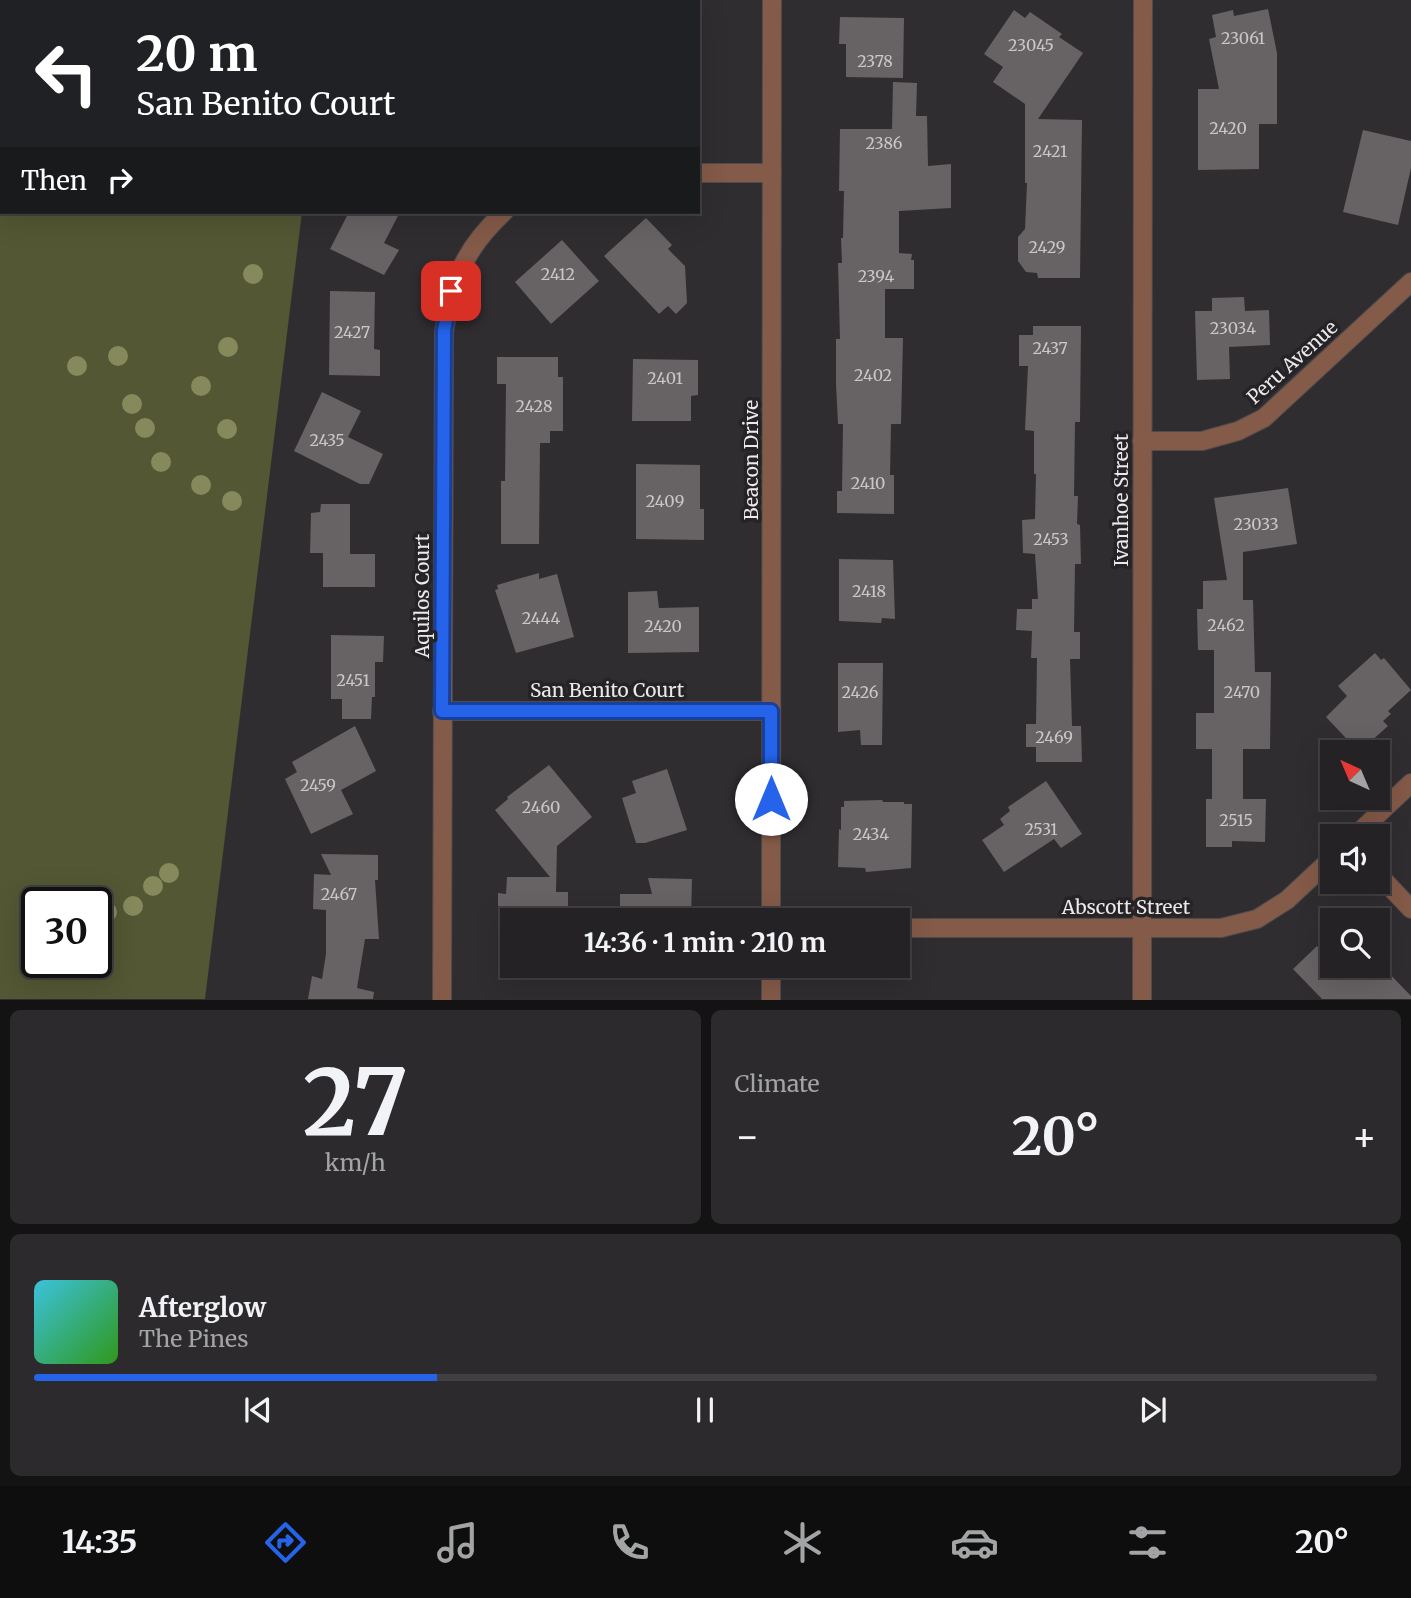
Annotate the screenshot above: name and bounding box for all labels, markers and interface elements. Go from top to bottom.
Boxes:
text: 20 m [136,23,257,84]
icon: left [21,28,112,119]
house number: 23061 [1221,28,1265,48]
house number: 23045 [1008,35,1054,55]
house number: 2378 [857,51,893,71]
text: San Benito Court [136,84,396,124]
house number: 2420 [1209,118,1247,138]
house number: 2386 [865,133,903,153]
house number: 2421 [1033,141,1067,161]
icon: right [101,161,139,199]
text: Then [21,164,87,197]
house number: 2429 [1029,237,1065,257]
pin [421,261,481,321]
house number: 2412 [541,264,575,284]
house number: 2394 [858,266,895,286]
icon: arrive [432,272,470,310]
street label: Peru Avenue [1242,315,1342,409]
house number: 23034 [1210,318,1256,338]
house number: 2427 [334,322,370,342]
house number: 2437 [1032,338,1068,358]
house number: 2402 [854,365,892,385]
house number: 2401 [647,368,683,388]
house number: 2428 [516,396,552,416]
street label: Beacon Drive [739,400,763,520]
house number: 2435 [309,430,345,450]
street label: Ivanhoe Street [1109,433,1133,566]
house number: 2410 [851,473,885,493]
house number: 2409 [646,491,684,511]
house number: 23033 [1233,514,1279,534]
house number: 2453 [1033,529,1069,549]
street label: Aquilos Court [410,533,434,659]
house number: 2418 [852,581,886,601]
house number: 2444 [522,608,560,628]
house number: 2462 [1207,615,1245,635]
house number: 2420 [644,616,682,636]
house number: 2451 [336,670,370,690]
street label: San Benito Court [530,678,685,702]
house number: 2426 [842,682,879,702]
house number: 2470 [1224,682,1260,702]
house number: 2469 [1035,727,1073,747]
north arrow [1320,740,1390,810]
map controls [1320,740,1390,978]
position arrow [734,762,808,836]
house number: 2459 [300,775,336,795]
house number: 2460 [522,797,560,817]
house number: 2515 [1219,810,1253,830]
house number: 2531 [1024,819,1058,839]
house number: 2434 [853,824,889,844]
button: sound [1320,824,1390,894]
house number: 2467 [321,884,357,904]
speed limit sign: 30 [21,887,112,978]
street label: Abscott Street [1061,895,1191,919]
button: search [1320,908,1390,978]
text: 14:36 · 1 min · 210 m [584,926,826,959]
text: 27 [303,1045,408,1160]
text: Climate [735,1069,820,1098]
text: 20° [1012,1104,1100,1169]
text: − [735,1113,760,1160]
text: + [1352,1113,1377,1160]
text: km/h [325,1148,386,1177]
text: Afterglow [139,1291,266,1324]
text: The Pines [139,1324,249,1353]
icon: previous [239,1391,277,1429]
icon: pause [686,1391,724,1429]
icon: next [1134,1391,1172,1429]
icon: directions [261,1518,310,1567]
icon: music [433,1518,482,1567]
icon: phone [605,1518,654,1567]
icon: climate [778,1518,827,1567]
icon: car [950,1518,999,1567]
icon: filters [1123,1518,1172,1567]
text: 14:35 [62,1522,137,1562]
text: 20° [1295,1522,1349,1562]

